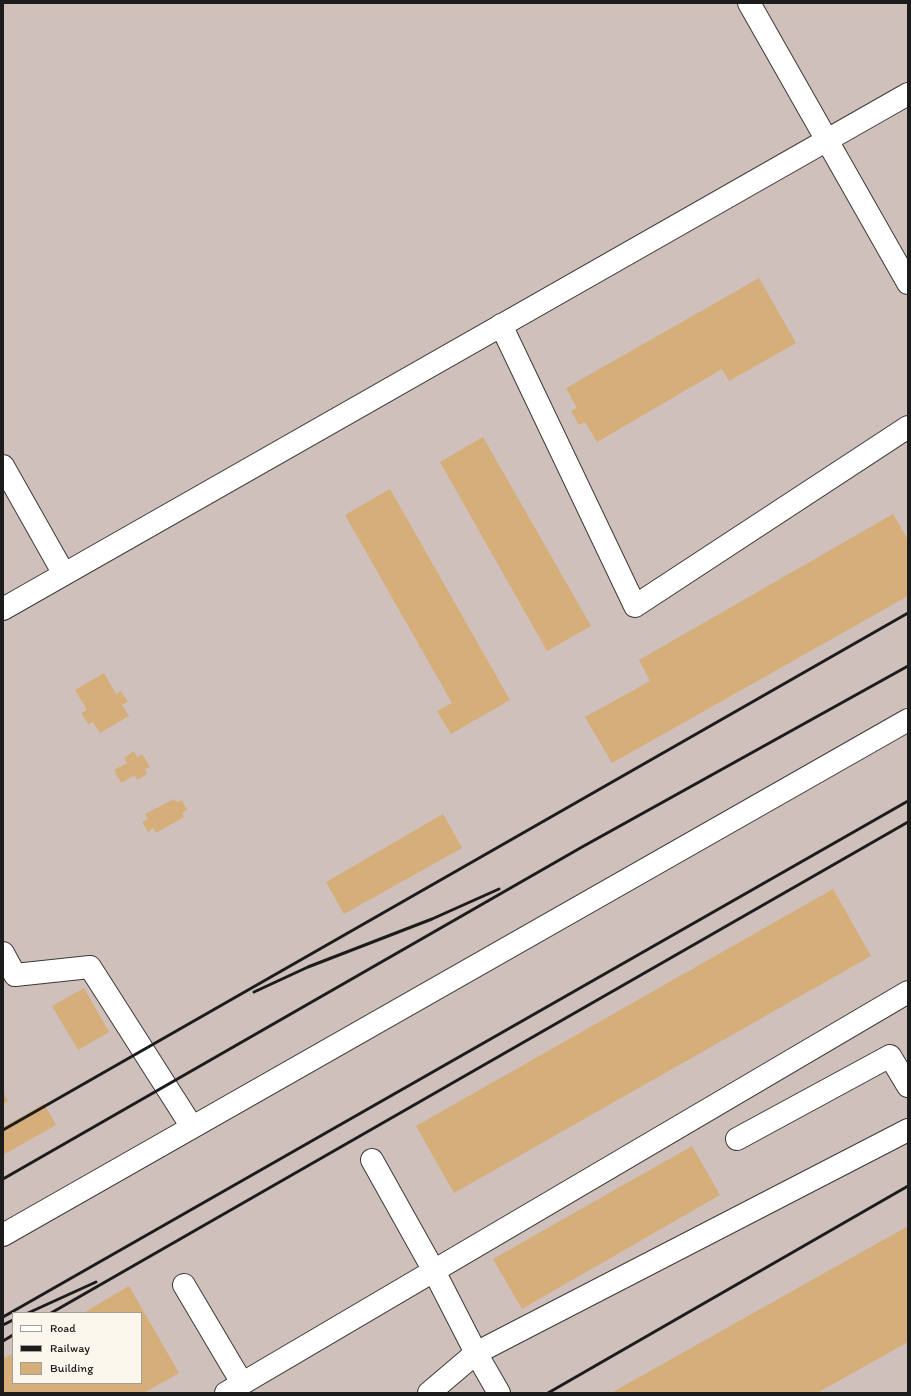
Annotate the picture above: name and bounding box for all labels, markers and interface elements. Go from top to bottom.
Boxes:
legend [12,1312,142,1384]
text: Road [50,1321,76,1335]
text: Railway [50,1341,90,1355]
text: Building [50,1361,93,1375]

